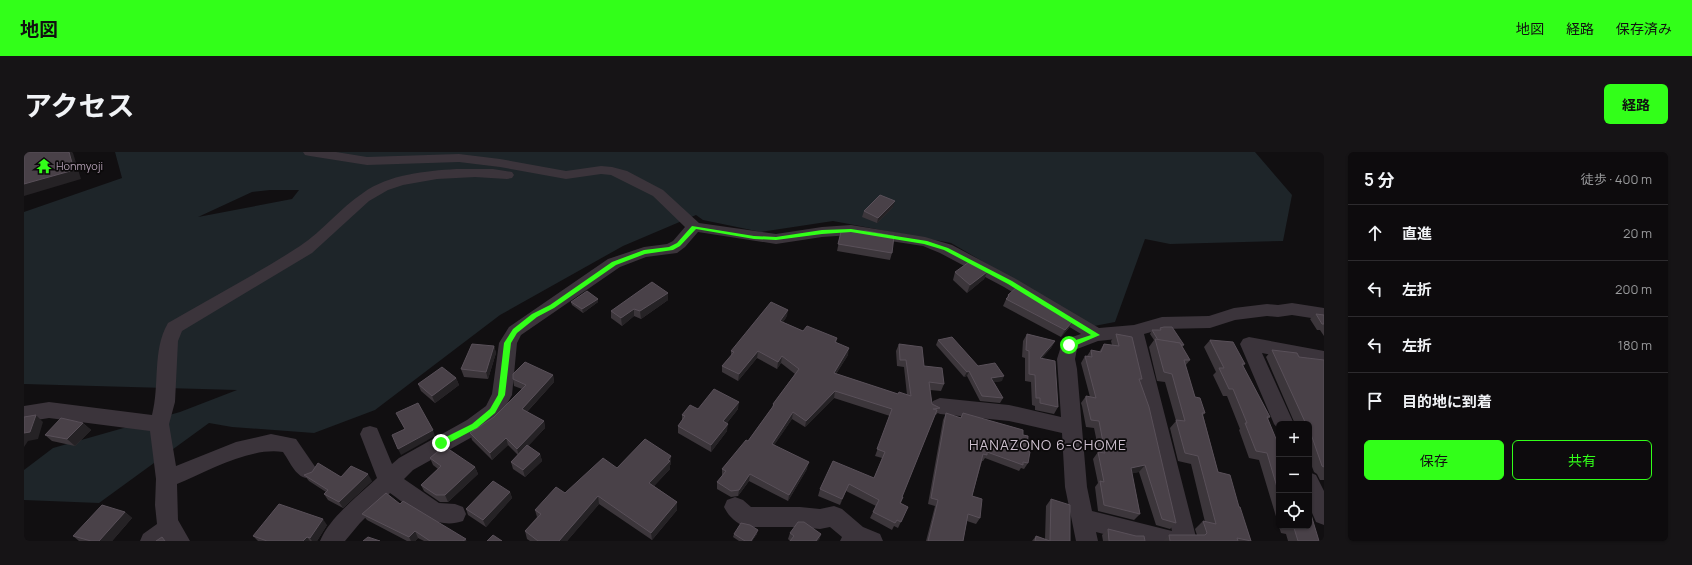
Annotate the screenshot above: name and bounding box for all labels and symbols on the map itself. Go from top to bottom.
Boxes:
temple icon: Honmyoji [35,157,53,175]
place label: Honmyoji [56,158,103,173]
route start [1060,336,1078,354]
route end [432,434,450,452]
district label: HANAZONO 6-CHOME [969,435,1127,454]

